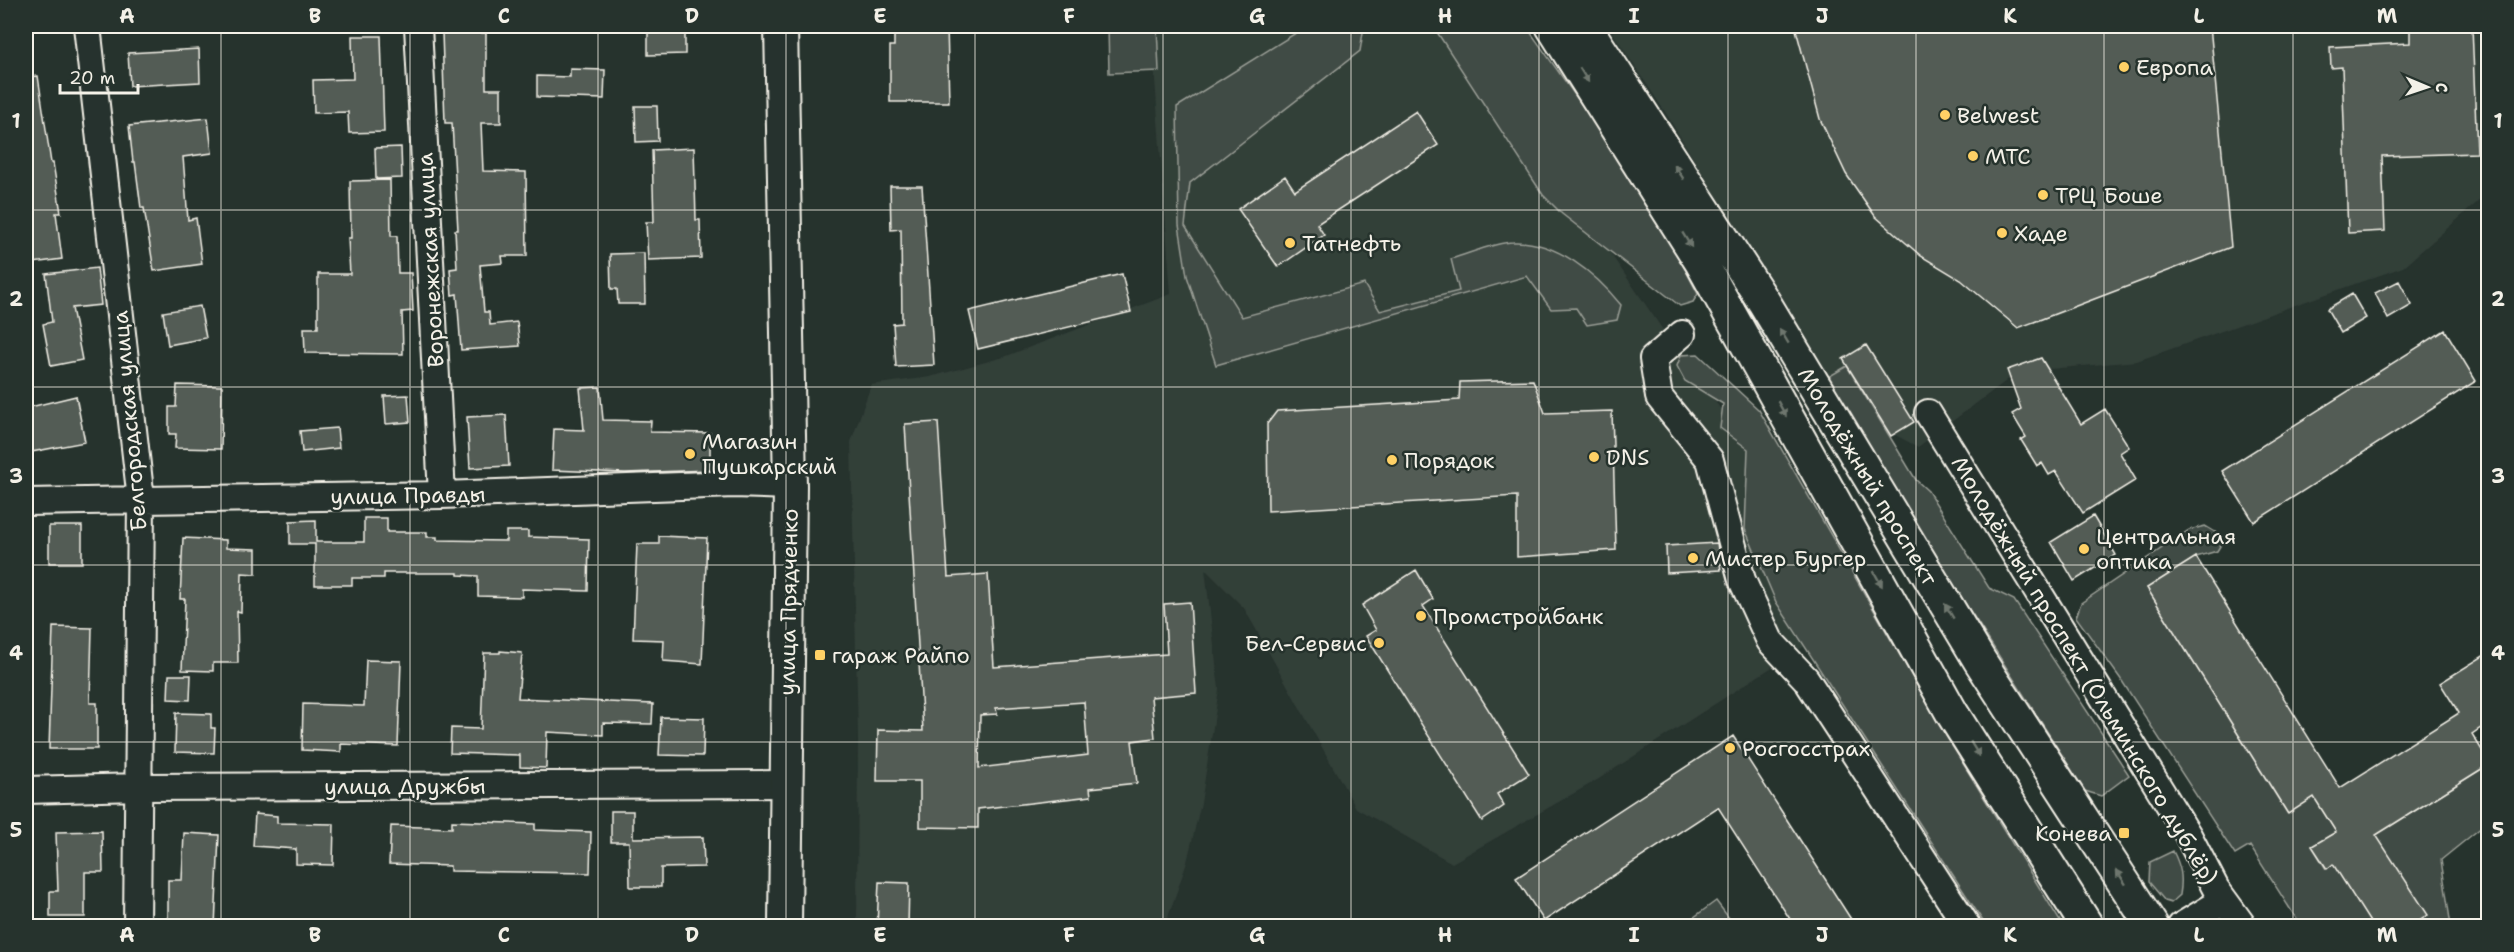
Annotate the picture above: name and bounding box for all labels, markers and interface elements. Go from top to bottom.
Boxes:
text: A [119,3,135,29]
text: B [309,3,321,29]
text: C [498,3,510,29]
text: D [685,3,699,29]
text: E [873,3,887,29]
text: F [1063,3,1075,29]
text: G [1249,3,1265,29]
text: H [1438,3,1452,29]
text: I [1628,3,1640,29]
text: J [1816,3,1829,29]
text: K [2003,3,2017,29]
text: L [2194,3,2205,29]
text: M [2377,3,2398,29]
place label: Европа [2136,53,2213,82]
scale bar [60,57,138,95]
north arrow [2397,57,2457,117]
marker: Европа [2117,60,2131,74]
text: 20 m [69,66,115,90]
one-way arrow [1578,67,1589,83]
text: С [2431,82,2452,93]
place label: Belwest [1957,101,2039,130]
text: 1 [11,108,21,134]
marker: Belwest [1938,108,1952,122]
text: 1 [2493,108,2503,134]
place label: МТС [1985,142,2031,171]
marker: МТС [1966,149,1980,163]
street label: Воронежская улица [410,152,451,368]
one-way arrow [1674,163,1685,180]
place label: ТРЦ Боше [2055,181,2163,210]
marker: ТРЦ Боше [2036,188,2050,202]
place label: Хаде [2014,219,2068,248]
marker: Хаде [1995,226,2009,240]
place label: Татнефть [1302,229,1401,258]
one-way arrow [1682,232,1693,248]
marker: Татнефть [1283,236,1297,250]
text: 2 [9,286,23,312]
text: 2 [2491,286,2505,312]
street label: Белгородская улица [105,309,154,532]
one-way arrow [1779,327,1789,344]
street label: Молодёжный проспект [1791,362,1945,591]
one-way arrow [1777,401,1787,418]
place label: Магазин Пушкарский [702,427,837,481]
place label: DNS [1606,443,1649,472]
place label: Порядок [1404,446,1495,475]
marker: Магазин Пушкарский [683,447,697,461]
marker: DNS [1587,450,1601,464]
street label: Молодёжный проспект (Ольминского дублёр) [1945,451,2224,890]
marker: Порядок [1385,453,1399,467]
text: 3 [9,463,23,489]
text: 3 [2491,463,2505,489]
street label: улица Правды [330,480,486,511]
street label: улица Прядченко [772,508,805,696]
place label: Центральная оптика [2096,522,2236,576]
marker: Центральная оптика [2077,542,2091,556]
place label: Мистер Бургер [1705,544,1866,573]
marker: Мистер Бургер [1686,551,1700,565]
one-way arrow [1872,571,1882,588]
place label: Промстройбанк [1433,602,1604,631]
one-way arrow [1944,603,1955,619]
marker: Промстройбанк [1414,609,1428,623]
place label: Бел-Сервис [1245,629,1367,658]
marker: Бел-Сервис [1372,636,1386,650]
text: 4 [9,640,23,666]
text: 4 [2491,640,2505,666]
place label: гараж Райпо [832,641,970,670]
marker: гараж Райпо [813,648,827,662]
place label: Росгосстрах [1742,734,1870,763]
one-way arrow [1969,740,1980,757]
marker: Росгосстрах [1723,741,1737,755]
street label: улица Дружбы [324,772,486,801]
text: 5 [10,817,22,843]
text: 5 [2492,817,2504,843]
place label: Конева [2035,819,2112,848]
marker: Конева [2117,826,2131,840]
one-way arrow [2116,869,2127,885]
text: A [119,922,135,948]
text: B [309,922,321,948]
text: C [498,922,510,948]
text: D [685,922,699,948]
text: E [873,922,887,948]
text: F [1063,922,1075,948]
text: G [1249,922,1265,948]
text: H [1438,922,1452,948]
text: I [1628,922,1640,948]
text: J [1816,922,1829,948]
text: K [2003,922,2017,948]
text: L [2194,922,2205,948]
text: M [2377,922,2398,948]

